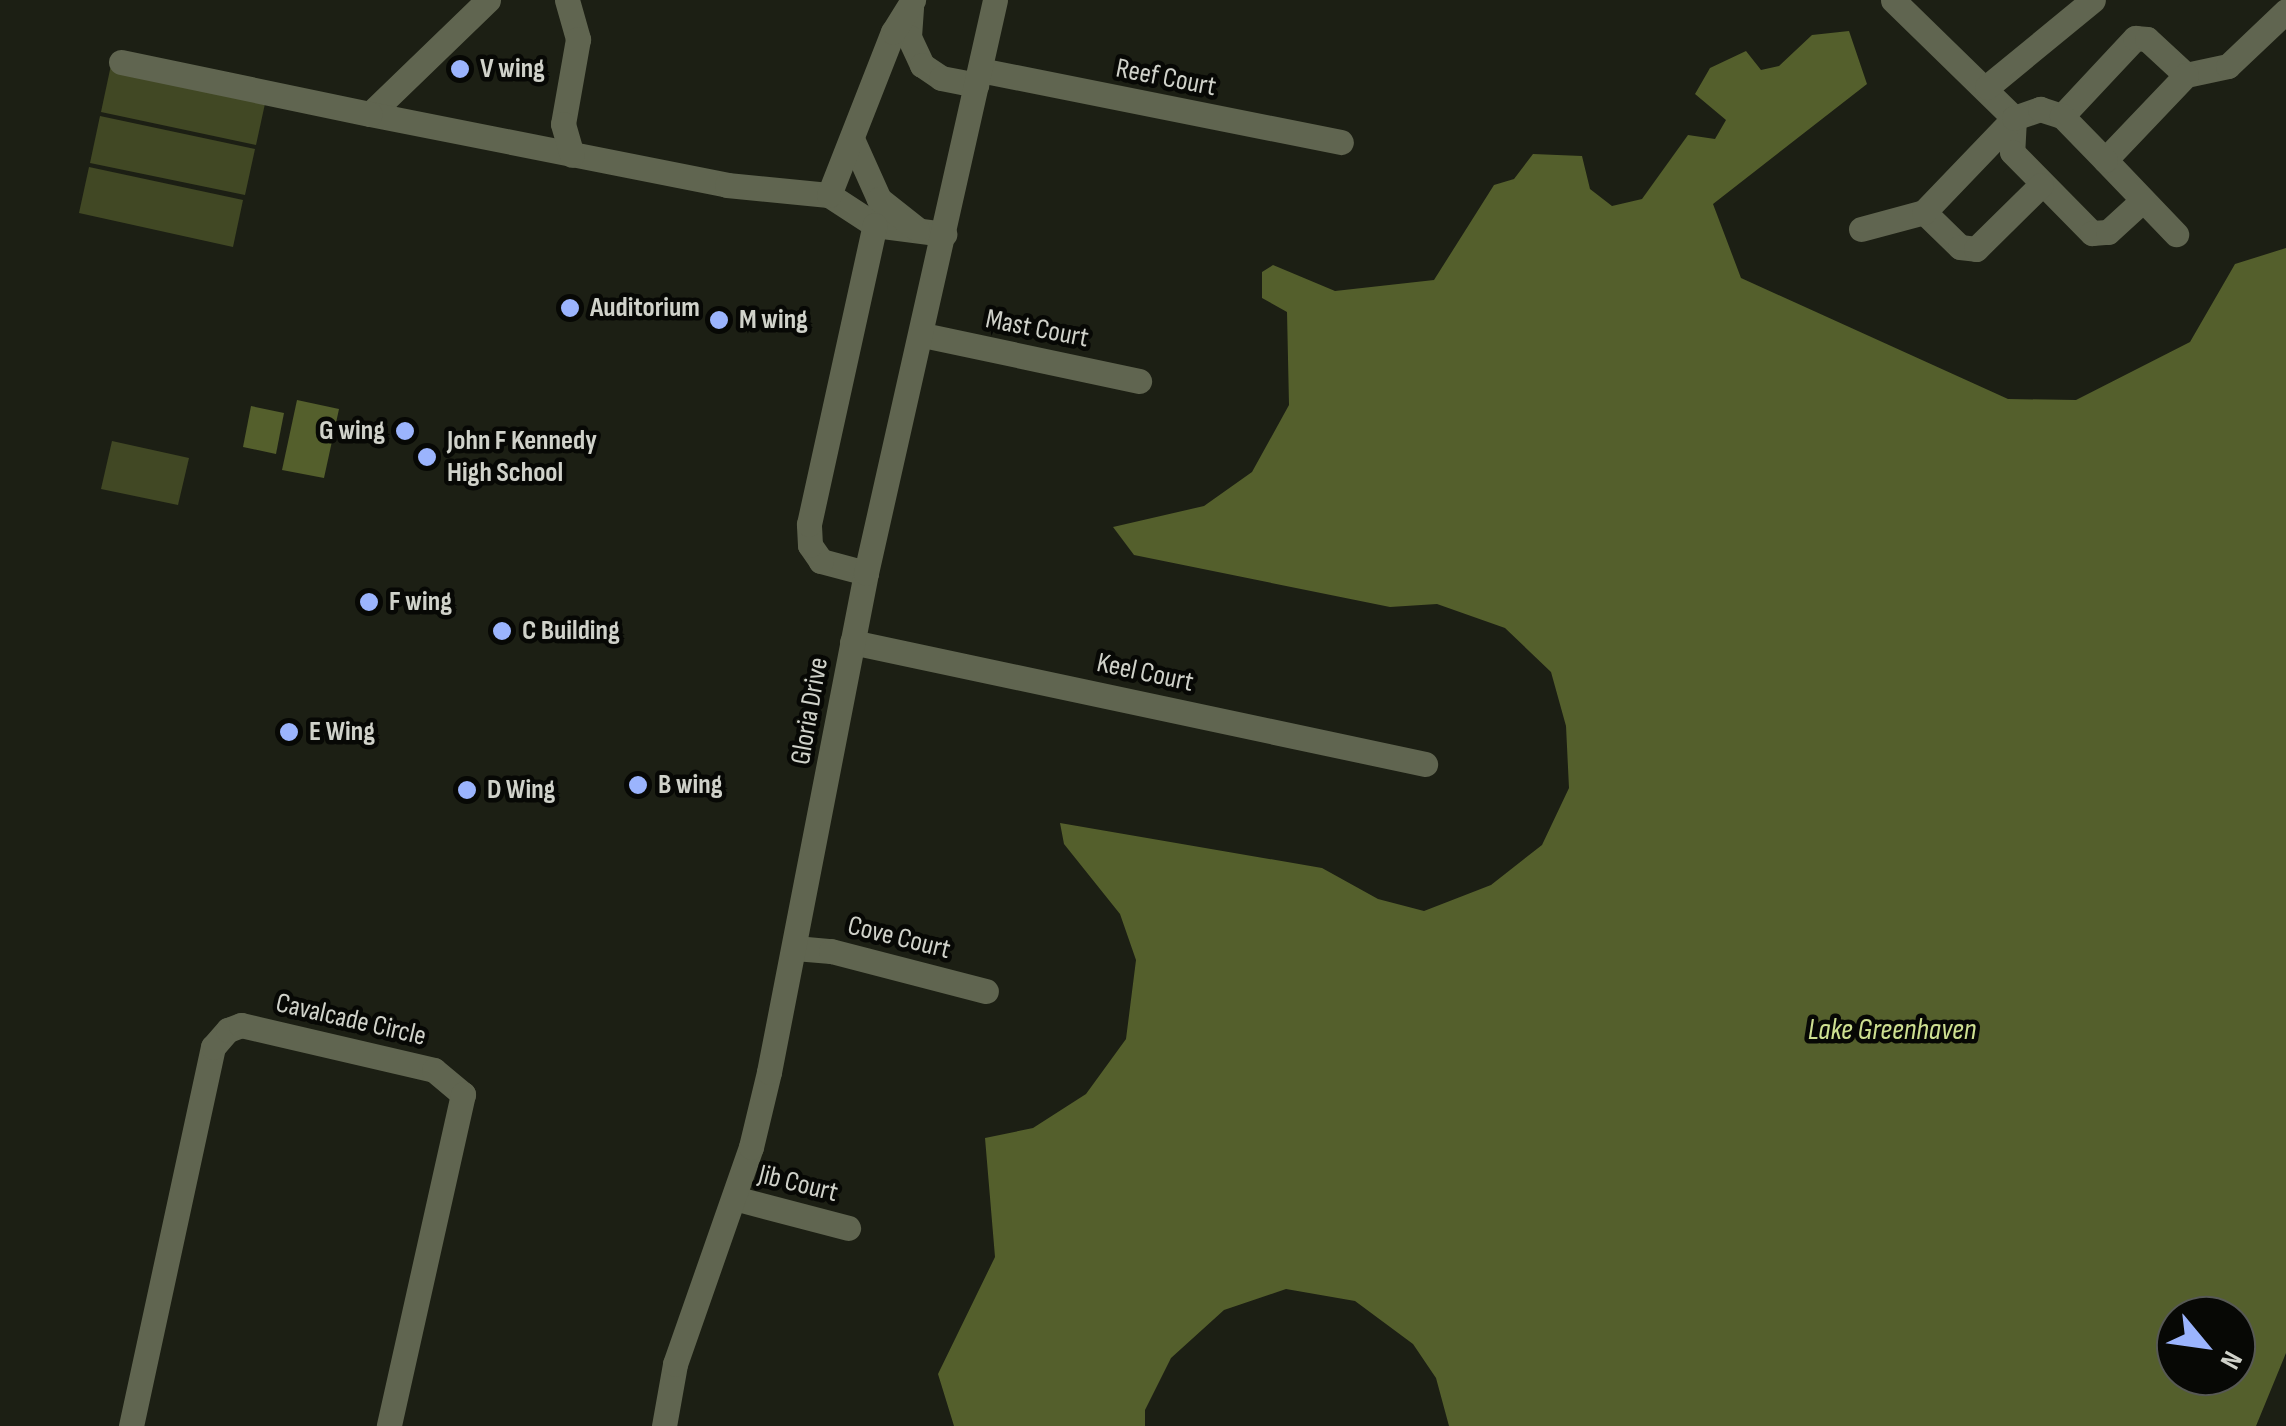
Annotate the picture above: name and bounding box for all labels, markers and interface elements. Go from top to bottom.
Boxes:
place label: V wing [480,52,545,86]
street label: Reef Court [1113,52,1219,104]
marker: V wing [449,58,471,80]
place label: Auditorium [590,291,700,325]
marker: Auditorium [559,297,581,319]
place label: M wing [739,303,808,337]
street label: Mast Court [983,303,1091,355]
marker: M wing [708,309,730,331]
place label: G wing [319,414,385,448]
marker: G wing [394,420,416,442]
place label: John F Kennedy High School [447,424,597,490]
marker: John F Kennedy High School [416,446,438,468]
place label: F wing [389,585,452,619]
marker: F wing [358,591,380,613]
place label: C Building [522,614,620,648]
marker: C Building [491,620,513,642]
street label: Keel Court [1094,646,1196,700]
street label: Gloria Drive [784,655,836,767]
place label: E Wing [309,715,375,749]
marker: E Wing [278,721,300,743]
place label: B wing [658,768,722,802]
place label: D Wing [487,773,555,807]
marker: B wing [627,774,649,796]
marker: D Wing [456,779,478,801]
street label: Cove Court [844,909,954,967]
street label: Cavalcade Circle [273,986,429,1054]
water label: Lake Greenhaven [1808,1012,1976,1048]
street label: Jib Court [755,1158,841,1210]
north arrow [2156,1296,2256,1396]
text: N [2213,1345,2249,1374]

